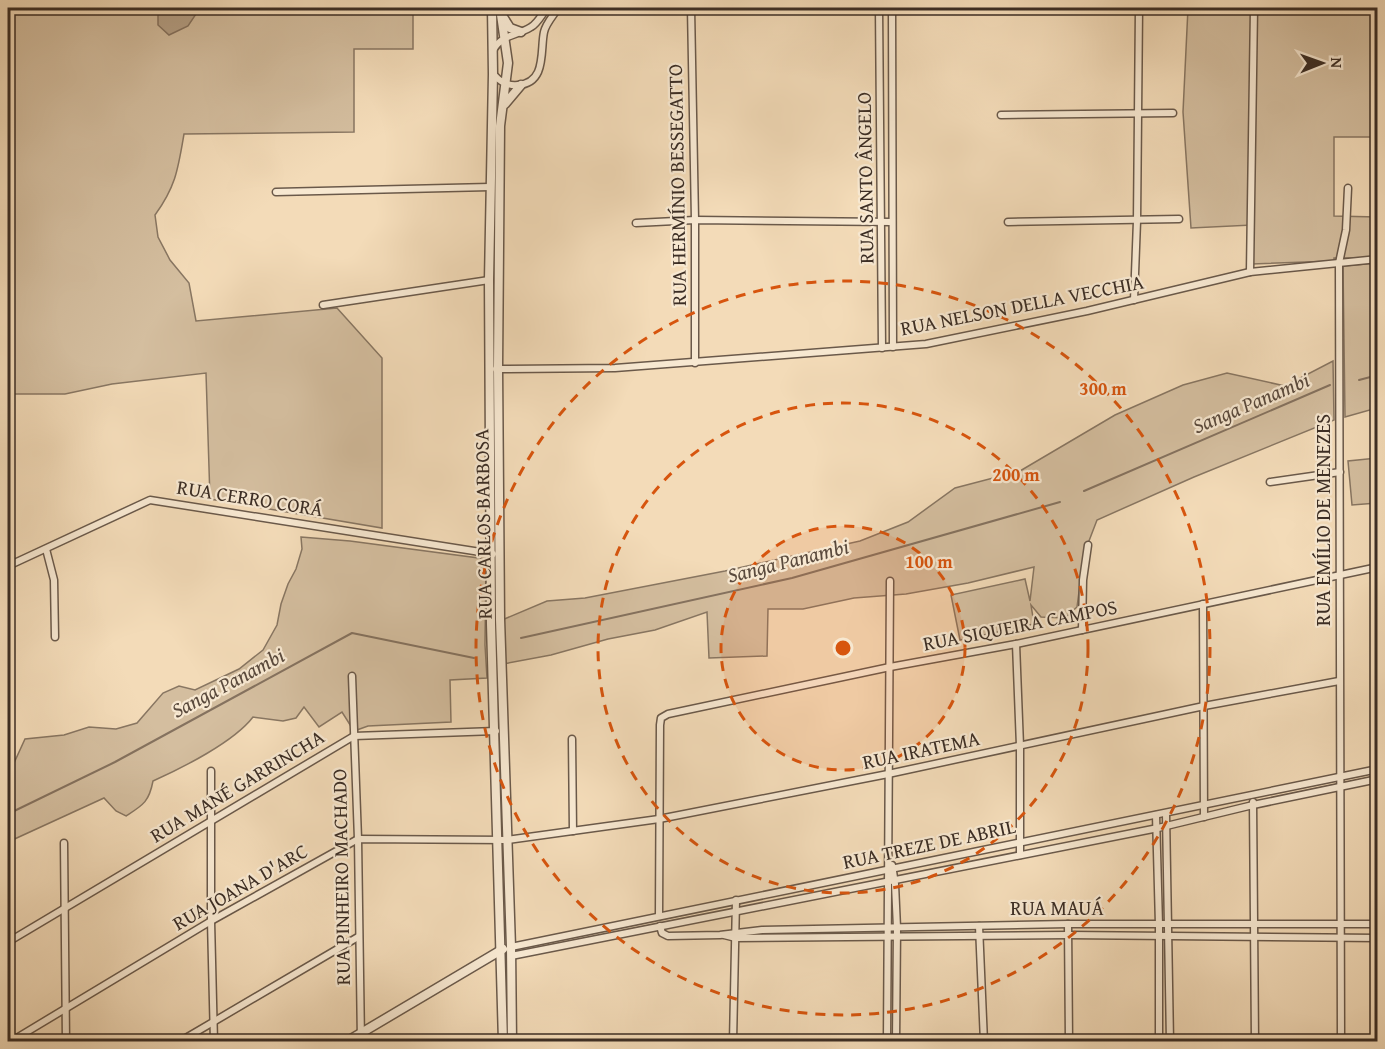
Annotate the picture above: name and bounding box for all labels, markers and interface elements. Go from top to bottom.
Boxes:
north arrow [1292,33,1352,93]
text: N [1325,57,1349,69]
street label: RUA HERMÍNIO BESSEGATTO [660,64,693,306]
street label: RUA SANTO ÂNGELO [849,92,880,264]
street label: RUA NELSON DELLA VECCHIA [898,267,1146,342]
water label: Sanga Panambi [1188,364,1315,441]
text: 300 m [1079,375,1127,402]
street label: RUA EMÍLIO DE MENEZES [1308,414,1337,626]
street label: RUA CARLOS BARBOSA [466,428,499,620]
text: 200 m [992,461,1040,488]
street label: RUA CERRO CORÁ [175,472,325,523]
water label: Sanga Panambi [724,530,852,591]
text: 100 m [905,548,953,575]
street label: RUA SIQUEIRA CAMPOS [920,591,1120,658]
centre of rings [833,638,853,658]
water label: Sanga Panambi [166,639,290,725]
street label: RUA MANÉ GARRINCHA [144,722,329,849]
street label: RUA IRATEMA [860,723,982,776]
street label: RUA PINHEIRO MACHADO [324,768,357,986]
street label: RUA TREZE DE ABRIL [840,811,1018,876]
street label: RUA JOANA D'ARC [167,836,313,937]
street label: RUA MAUÁ [1010,893,1104,922]

